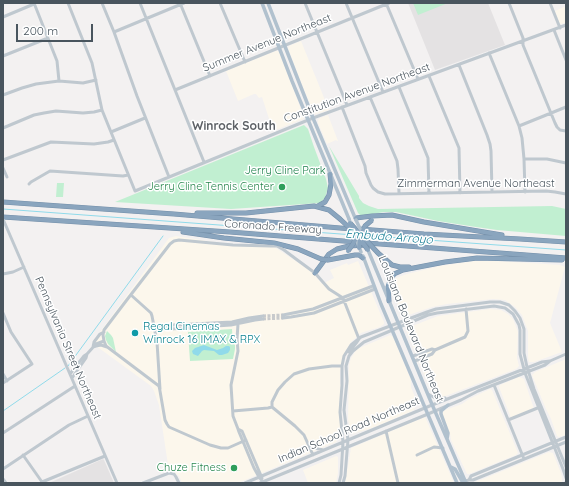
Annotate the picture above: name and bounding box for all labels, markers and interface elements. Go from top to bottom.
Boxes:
street label: Summer Avenue Northeast [201,11,333,75]
scale bar [18,16,95,42]
text: 200 m [23,23,58,38]
street label: Constitution Avenue Northeast [282,60,432,126]
district label: Winrock South [192,119,276,133]
park label: Jerry Cline Park [244,164,326,178]
street label: Zimmerman Avenue Northeast [397,177,555,191]
place label: Jerry Cline Tennis Center [147,180,274,194]
marker: Jerry Cline Tennis Center [277,182,287,192]
street label: Coronado Freeway [224,217,322,237]
water label: Embudo Arroyo [345,227,433,247]
street label: Louisiana Boulevard Northeast [376,254,446,404]
street label: Pennsylvania Street Northeast [32,275,104,421]
place label: Regal Cinemas Winrock 16 IMAX & RPX [143,320,260,346]
marker: Regal Cinemas Winrock 16 IMAX & RPX [130,328,140,338]
street label: Indian School Road Northeast [276,394,422,466]
place label: Chuze Fitness [157,461,226,475]
marker: Chuze Fitness [229,463,239,473]

